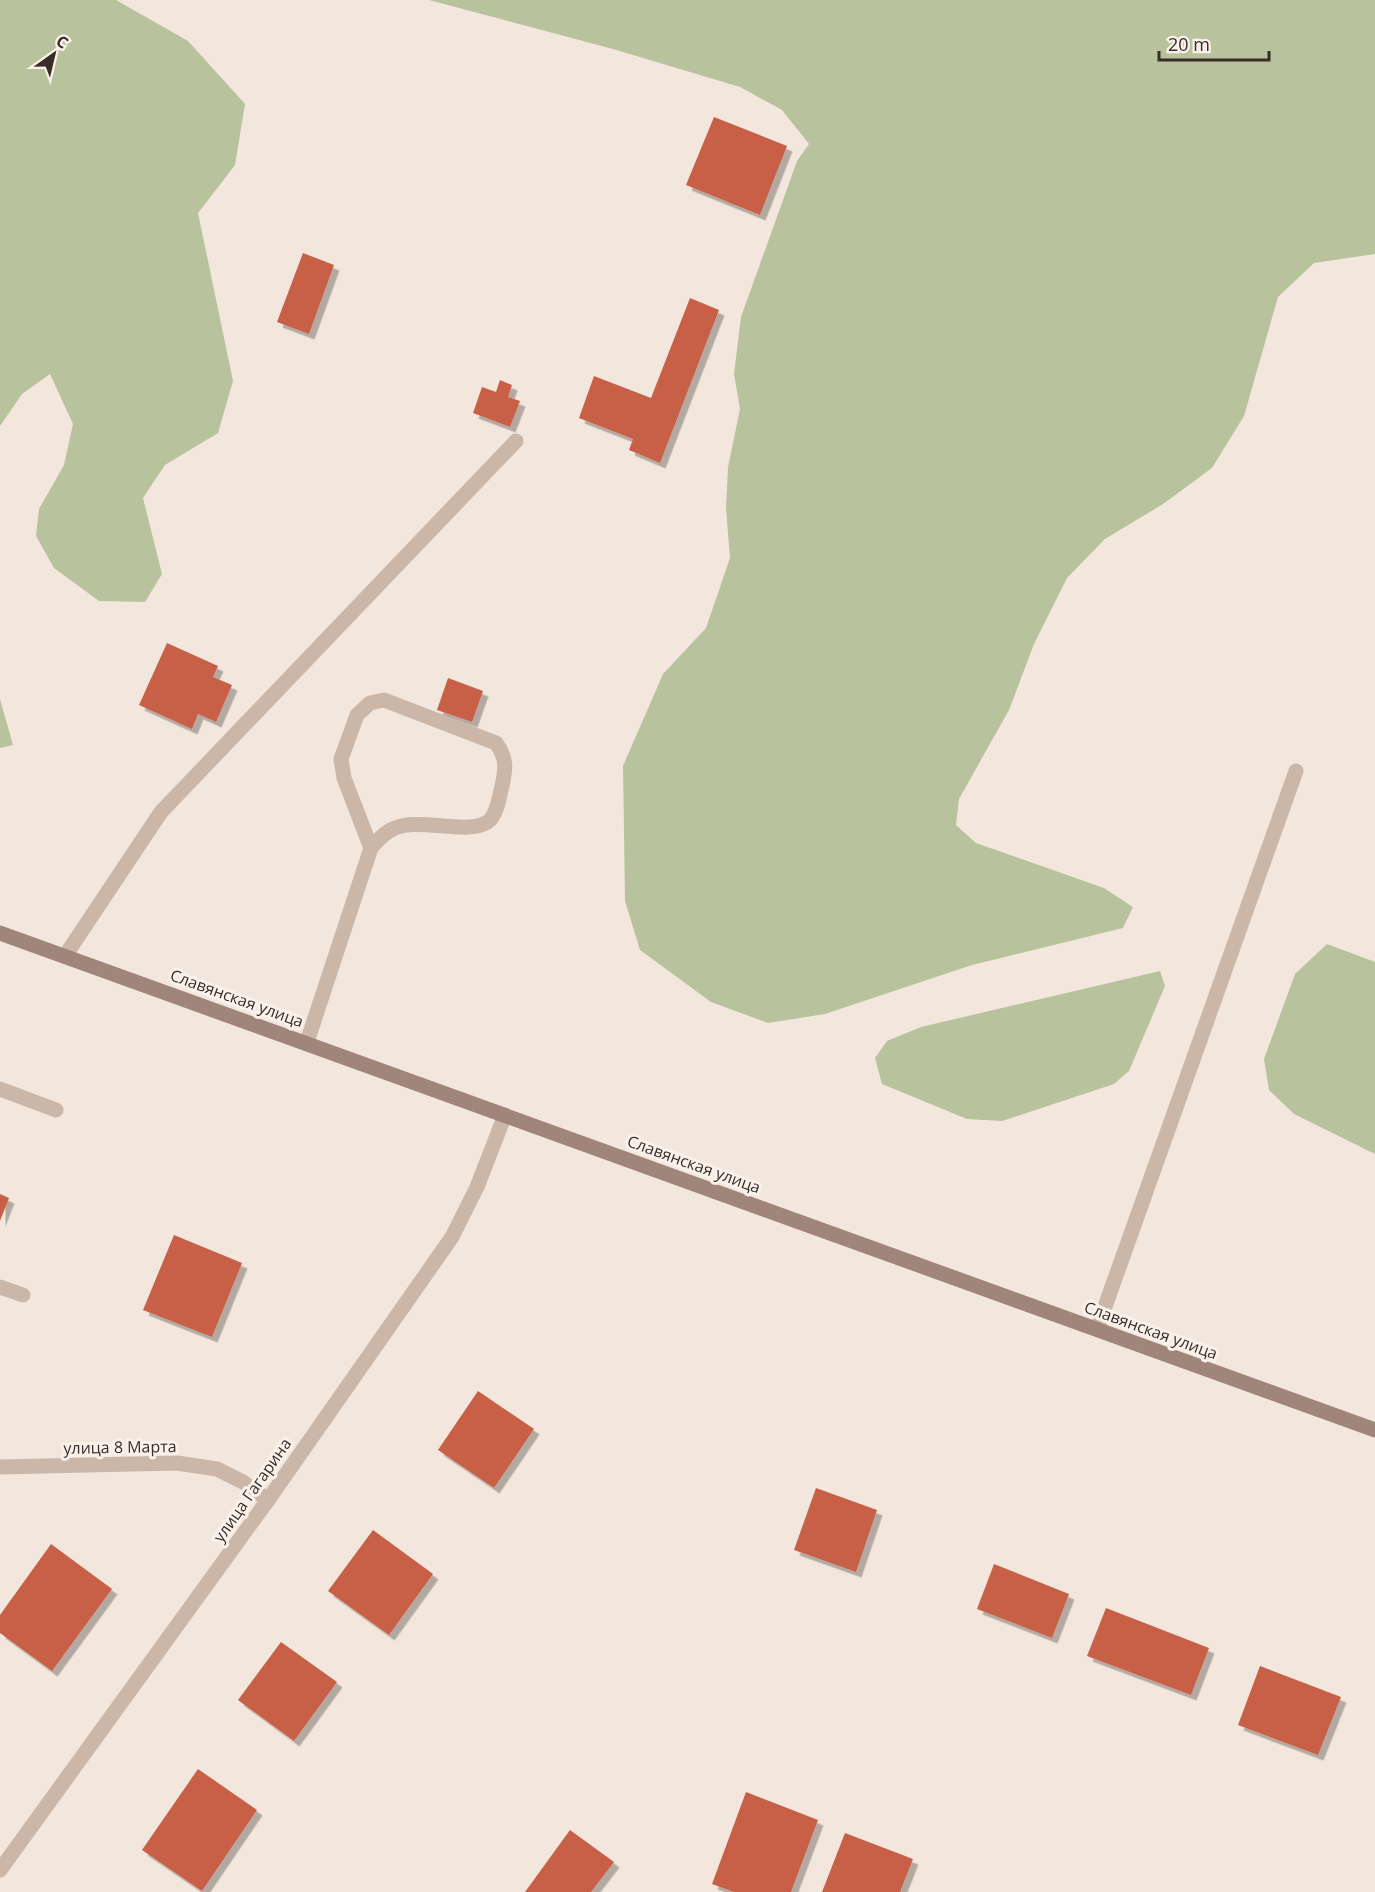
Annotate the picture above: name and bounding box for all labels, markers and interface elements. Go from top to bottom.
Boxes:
north arrow [24,24,84,84]
scale bar [1159,24,1268,62]
text: С [52,30,73,54]
text: 20 m [1168,32,1210,56]
street label: Славянская улица [167,964,307,1032]
street label: Славянская улица [624,1130,764,1198]
street label: Славянская улица [1081,1296,1221,1364]
street label: улица Гагарина [208,1434,296,1546]
street label: улица 8 Марта [63,1435,177,1459]

